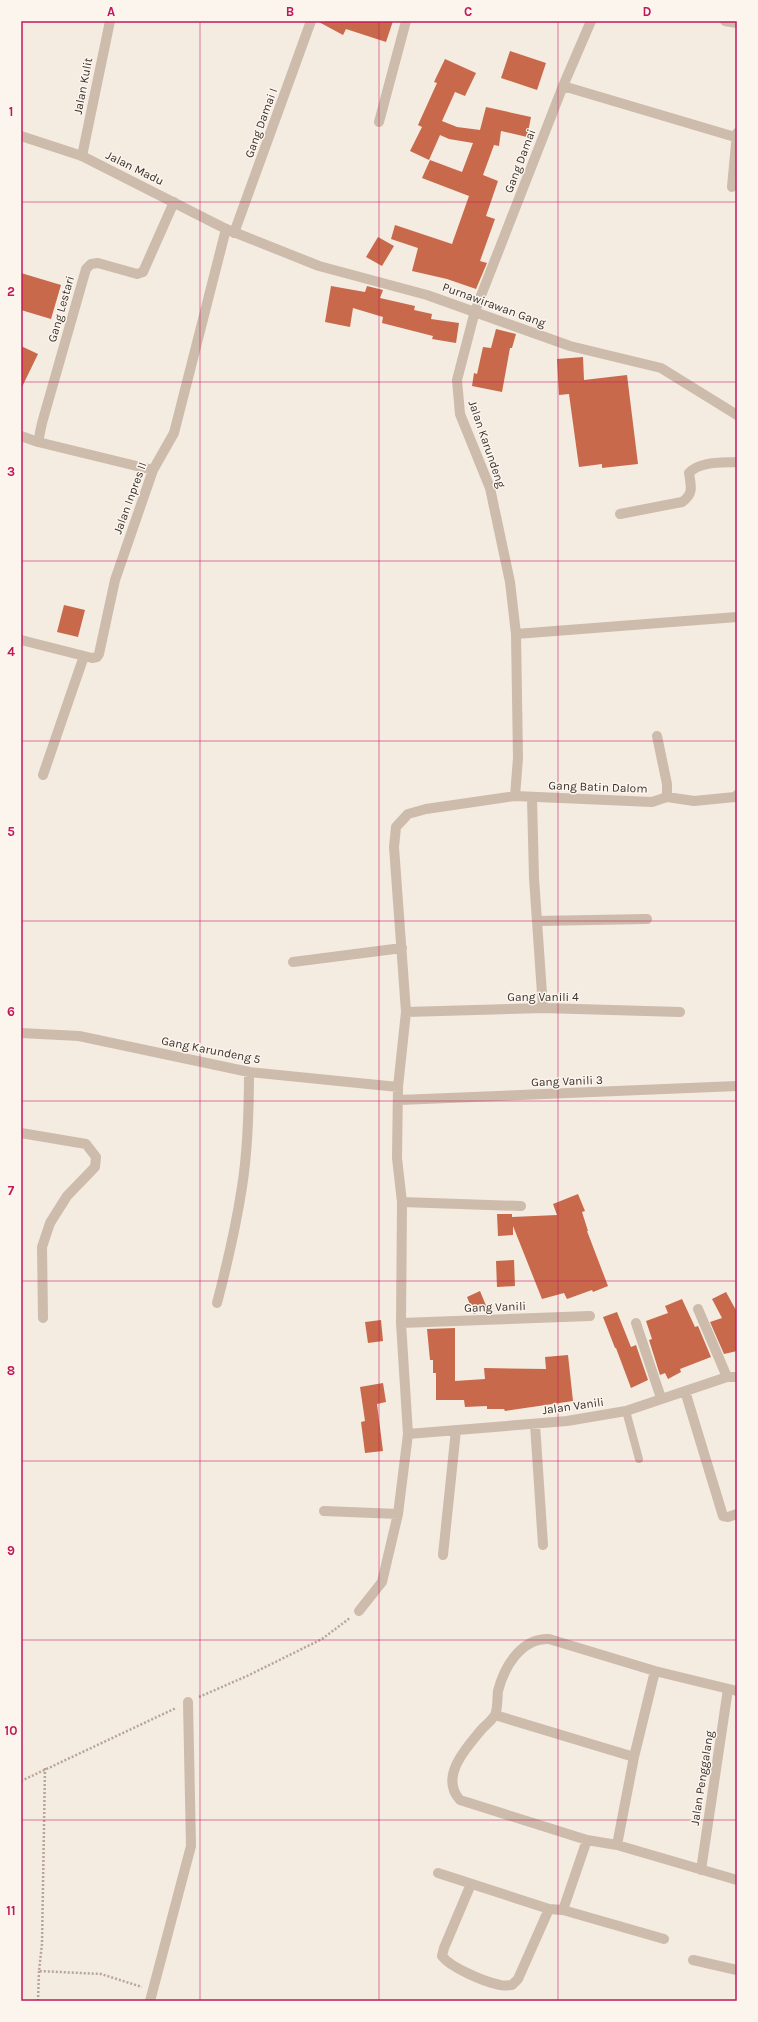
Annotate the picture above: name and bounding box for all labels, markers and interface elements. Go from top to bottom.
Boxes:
text: A [107,4,115,19]
text: B [286,4,294,19]
text: C [464,4,472,19]
text: D [643,4,652,19]
street label: Jalan Kulit [71,56,95,116]
street label: Gang Damai I [242,86,280,160]
text: 1 [9,104,13,119]
street label: Gang Damai [501,127,539,195]
street label: Jalan Madu [104,148,166,188]
street label: Gang Lestari [45,274,77,344]
street label: Purnawirawan Gang [440,280,548,330]
text: 2 [7,284,15,299]
street label: Jalan Karundeng [465,398,509,490]
street label: Jalan Inpres II [111,460,149,536]
text: 3 [7,464,15,479]
text: 4 [7,644,15,659]
street label: Gang Batin Dalom [548,778,648,796]
text: 5 [7,824,15,839]
street label: Gang Vanili 4 [507,990,579,1004]
text: 6 [7,1004,15,1019]
street label: Gang Karundeng 5 [160,1034,262,1067]
street label: Gang Vanili 3 [531,1073,603,1089]
text: 7 [8,1183,15,1198]
street label: Gang Vanili [464,1299,526,1315]
text: 8 [7,1363,15,1378]
street label: Jalan Vanili [541,1395,605,1417]
text: 9 [7,1543,15,1558]
text: 10 [5,1723,17,1738]
street label: Jalan Penggalang [688,1729,716,1826]
text: 11 [6,1903,16,1918]

